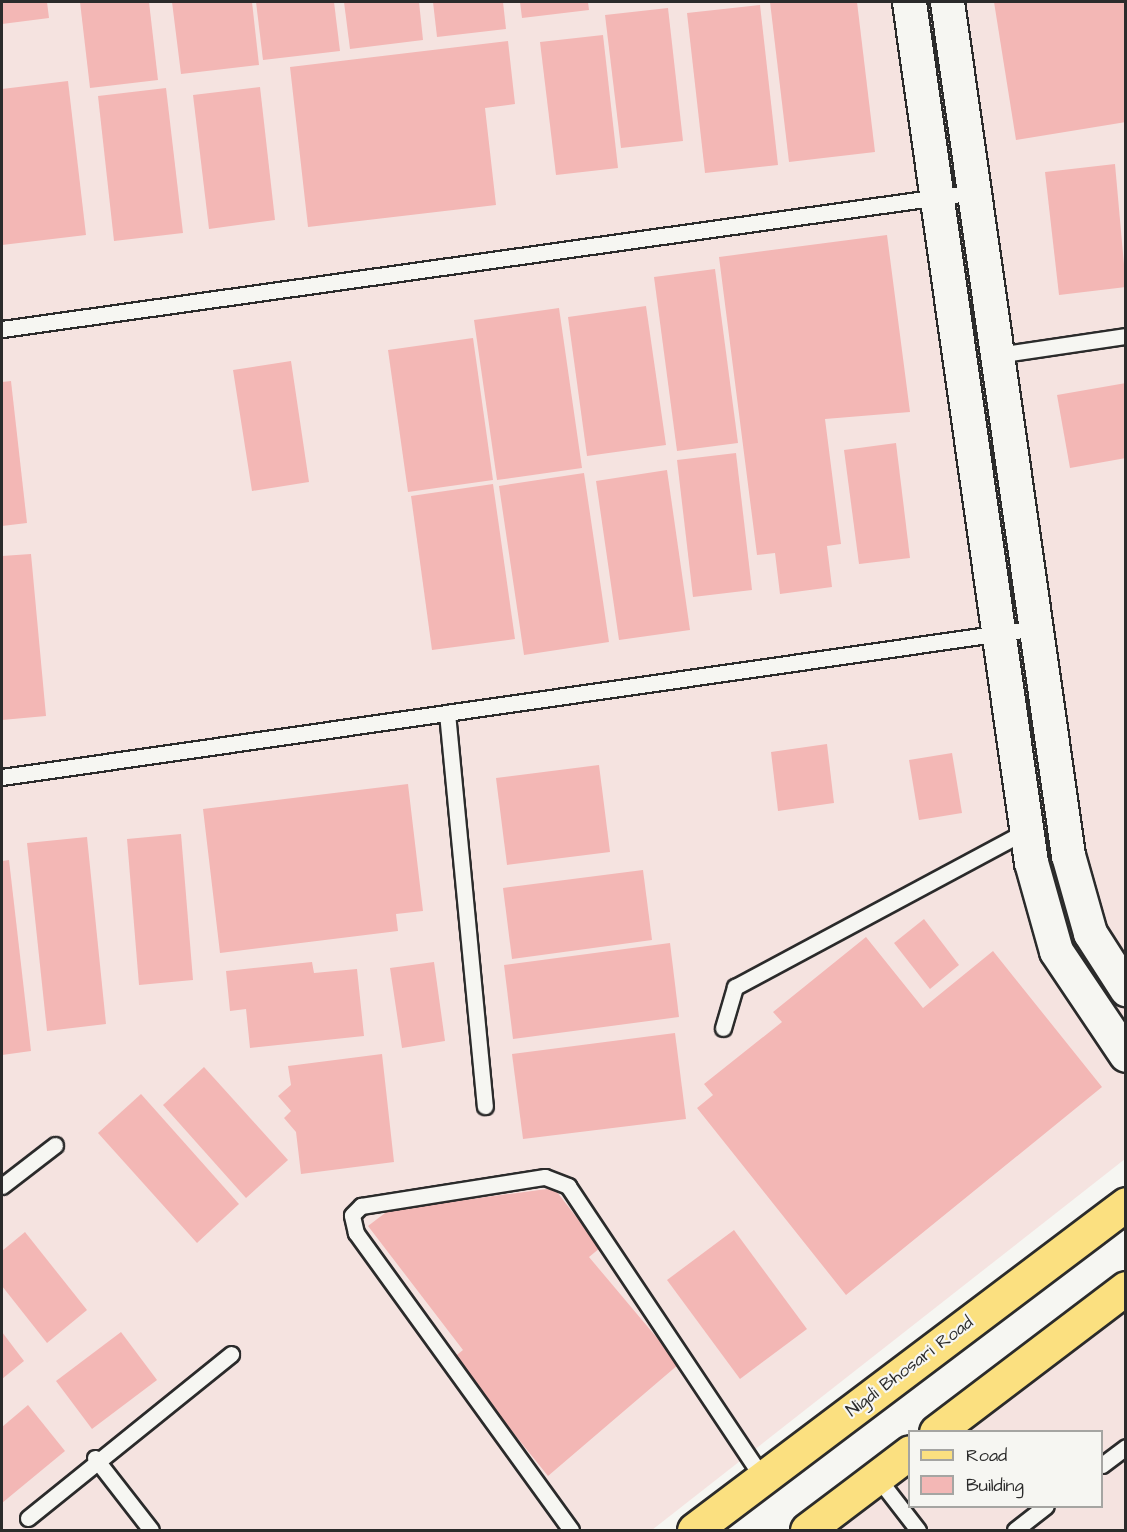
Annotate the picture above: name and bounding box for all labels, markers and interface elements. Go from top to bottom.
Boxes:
street label: Nigdi Bhosari Road [842,1312,978,1422]
legend [908,1430,1103,1508]
text: Road [966,1443,1007,1468]
text: Building [966,1473,1024,1498]

